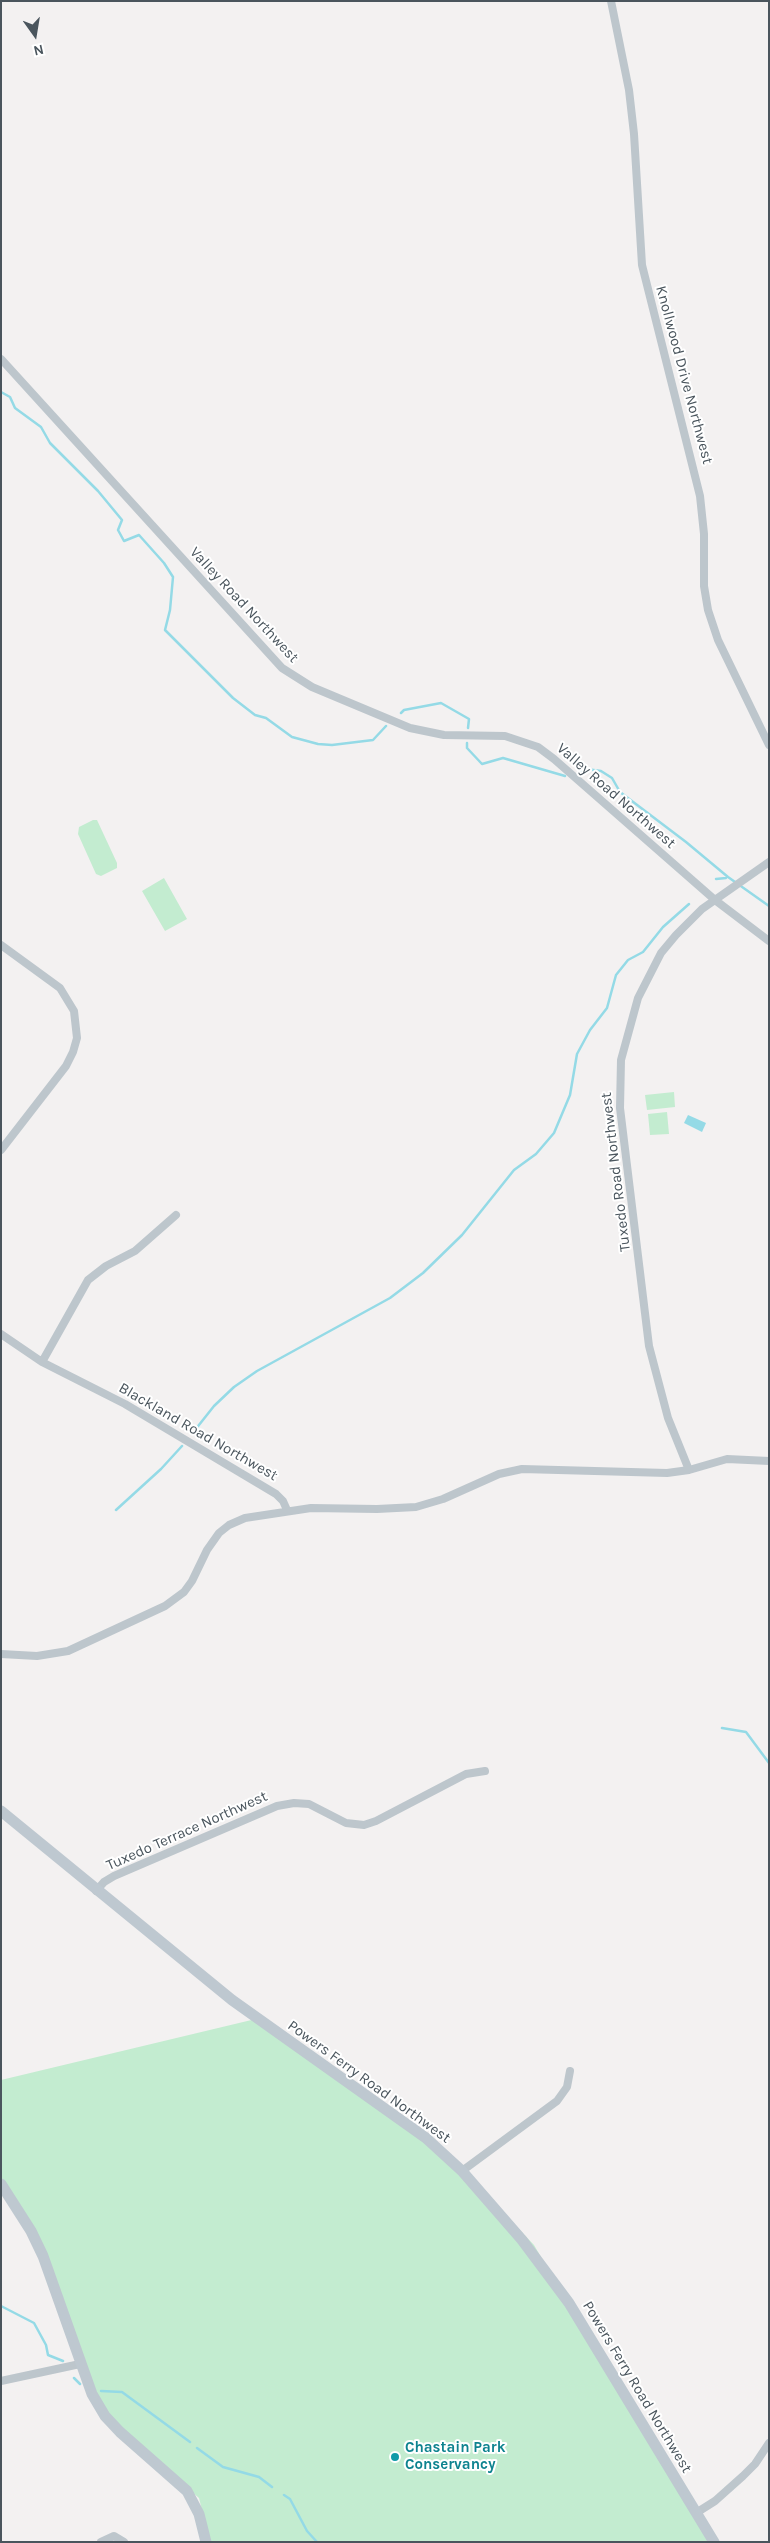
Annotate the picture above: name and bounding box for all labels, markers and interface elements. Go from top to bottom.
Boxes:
north arrow [10,10,60,60]
text: N [32,41,45,60]
street label: Knollwood Drive Northwest [652,284,716,466]
street label: Valley Road Northwest [186,543,302,667]
street label: Valley Road Northwest [553,739,679,853]
street label: Tuxedo Road Northwest [597,1091,635,1253]
street label: Blackland Road Northwest [115,1379,281,1485]
street label: Tuxedo Terrace Northwest [104,1787,270,1875]
street label: Powers Ferry Road Northwest [284,2017,454,2147]
street label: Powers Ferry Road Northwest [578,2298,696,2476]
place label: Chastain Park Conservancy [405,2439,506,2474]
marker: Chastain Park Conservancy [389,2451,401,2463]

